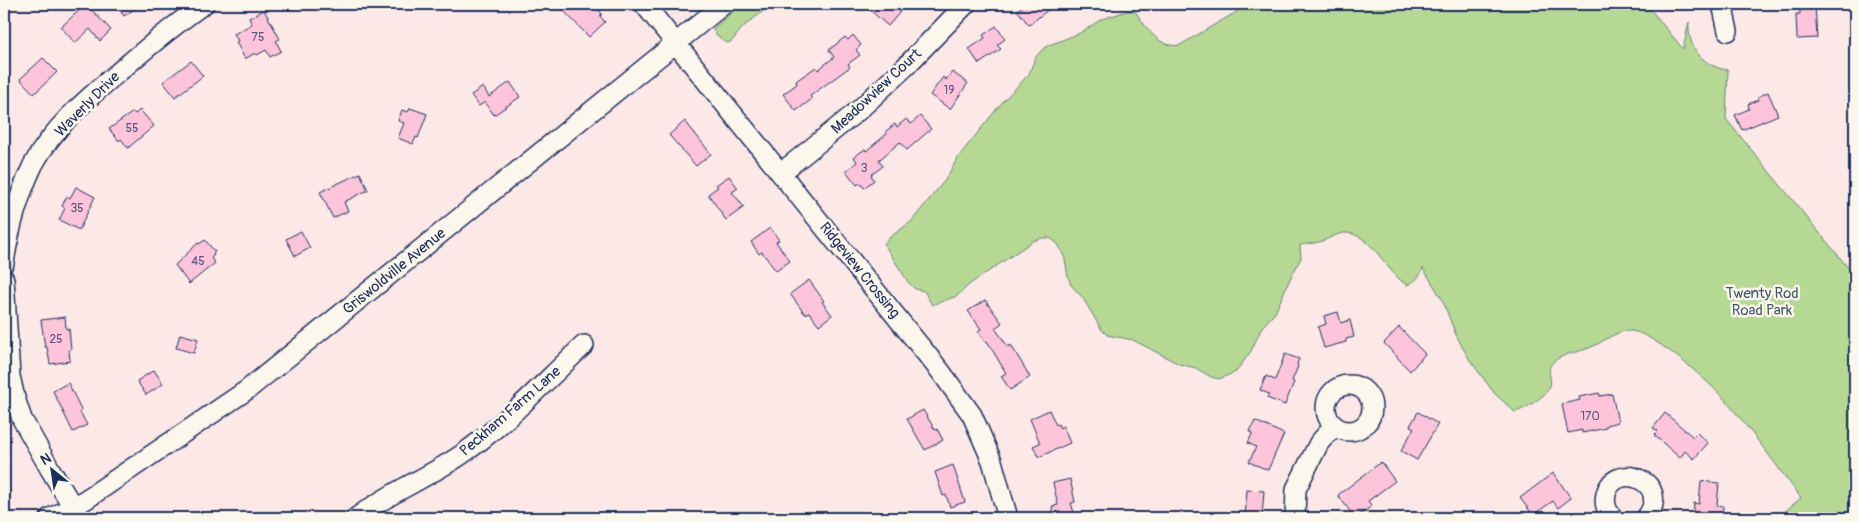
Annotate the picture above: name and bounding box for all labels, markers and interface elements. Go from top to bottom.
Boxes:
house number: 75 [252,30,264,45]
street label: Meadowview Court [827,44,926,138]
street label: Waverly Drive [51,67,124,141]
house number: 19 [944,83,954,98]
house number: 55 [125,121,139,136]
house number: 3 [861,161,868,176]
house number: 35 [70,201,84,216]
street label: Ridgeview Crossing [815,218,904,322]
street label: Griswoldville Avenue [339,224,450,319]
house number: 45 [191,254,205,269]
park label: Twenty Rod Road Park [1725,284,1799,320]
house number: 25 [49,332,63,347]
street label: Peckham Farm Lane [456,362,565,461]
house number: 170 [1580,409,1600,424]
north arrow [28,444,78,494]
text: N [37,449,54,469]

